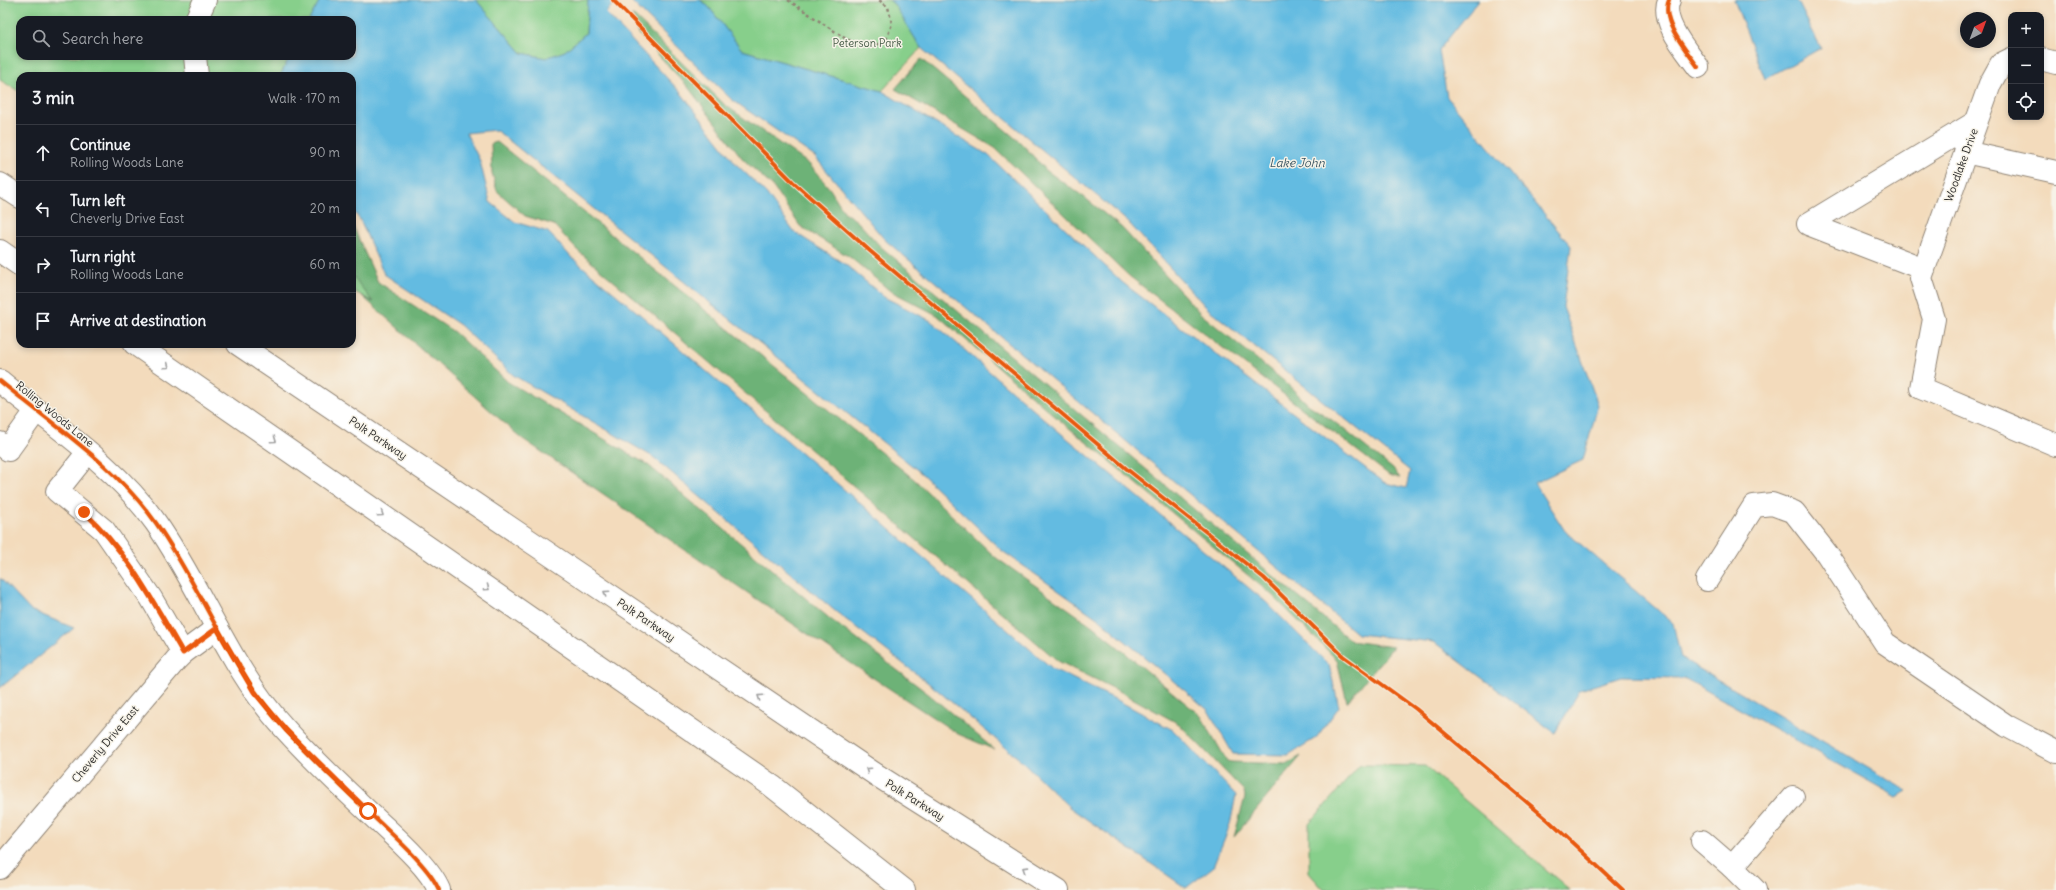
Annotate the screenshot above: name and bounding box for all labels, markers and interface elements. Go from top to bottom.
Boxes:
north arrow [1960,12,1996,48]
map controls [2008,12,2044,120]
button: + [2008,12,2044,48]
search box [16,16,356,60]
icon: search [30,27,52,49]
text: Search here [62,29,143,48]
park label: Peterson Park [832,36,902,50]
button: − [2008,48,2044,84]
button: locate [2008,84,2044,120]
text: 3 min [32,87,74,109]
text: Walk · 170 m [268,90,340,107]
street label: Woodlake Drive [1941,126,1981,204]
text: Continue [70,135,131,154]
icon: ahead [32,142,54,164]
text: 90 m [309,144,340,161]
text: Rolling Woods Lane [70,154,184,171]
water label: Lake John [1269,155,1326,170]
text: Turn left [70,191,125,210]
icon: left [32,198,54,220]
text: 20 m [310,200,340,217]
text: Cheverly Drive East [70,210,184,227]
text: Turn right [70,247,135,266]
icon: right [32,254,54,276]
text: 60 m [309,256,340,273]
text: Rolling Woods Lane [70,266,184,283]
icon: arrive [32,310,54,332]
text: Arrive at destination [70,311,206,330]
one-way arrow [163,361,170,369]
street label: Rolling Woods Lane [13,378,97,450]
street label: Polk Parkway [346,413,410,463]
one-way arrow [270,435,277,443]
route end [75,503,93,521]
one-way arrow [376,509,383,516]
one-way arrow [483,583,490,590]
one-way arrow [603,590,610,597]
street label: Polk Parkway [614,595,678,645]
one-way arrow [758,695,765,702]
street label: Cheverly Drive East [69,702,142,785]
one-way arrow [865,767,872,774]
street label: Polk Parkway [883,776,947,824]
route start [359,802,377,820]
one-way arrow [1022,866,1029,874]

